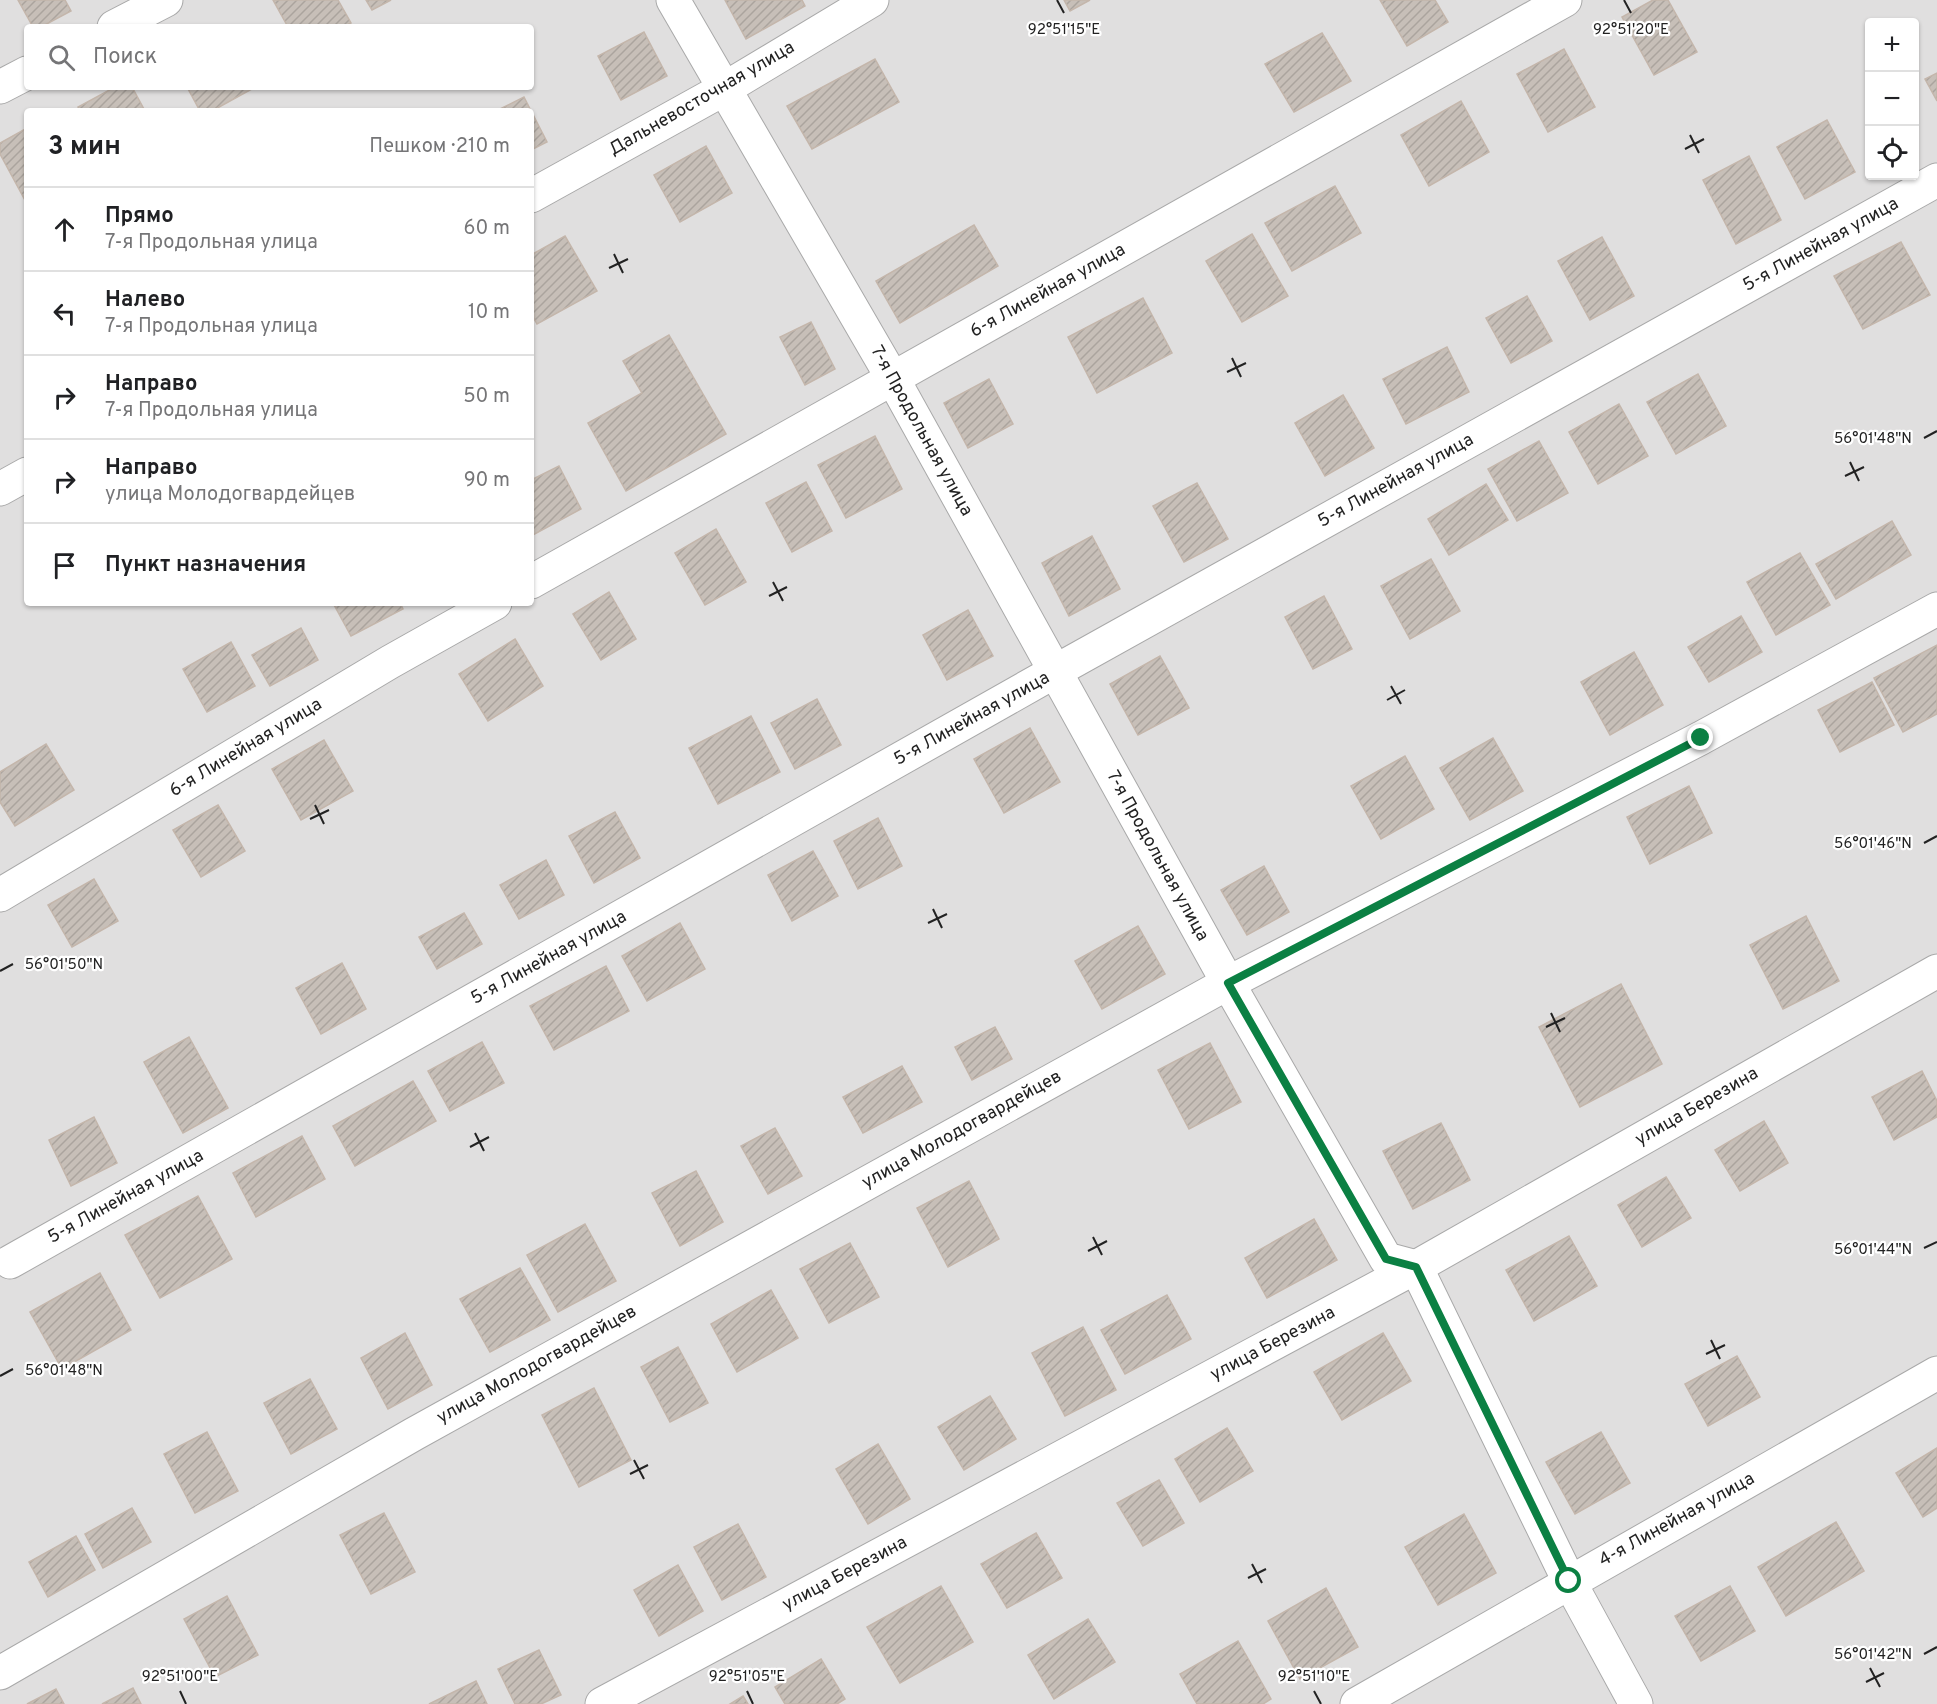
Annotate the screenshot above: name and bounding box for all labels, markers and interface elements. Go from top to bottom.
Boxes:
map controls [1865,18,1919,180]
button: + [1865,18,1919,72]
text: 92°51'15"E [1028,21,1100,40]
text: 92°51'20"E [1593,21,1669,40]
search box [24,24,534,90]
street label: Дальневосточная улица [605,36,799,162]
icon: search [45,41,78,74]
text: Поиск [93,44,157,71]
button: − [1865,72,1919,126]
button: locate [1865,126,1919,180]
text: 3 мин [48,131,121,164]
text: Пешком · 210 m [369,134,510,160]
street label: 5-я Линейная улица [1739,193,1903,297]
text: Прямо [105,203,174,230]
icon: ahead [48,213,81,246]
text: 60 m [464,216,510,242]
text: 7-я Продольная улица [105,230,318,256]
street label: 6-я Линейная улица [966,239,1130,343]
text: Налево [105,287,185,314]
icon: left [48,297,81,330]
text: 10 m [468,300,510,326]
text: 7-я Продольная улица [105,314,318,340]
street label: 7-я Продольная улица [865,342,977,520]
text: Направо [105,371,197,398]
icon: right [48,381,81,414]
text: 50 m [463,384,510,410]
text: 7-я Продольная улица [105,398,318,424]
street label: 5-я Линейная улица [1314,429,1478,533]
text: 56°01'48"N [1834,430,1912,449]
text: Направо [105,455,197,482]
icon: right [48,465,81,498]
text: 90 m [464,468,510,494]
text: улица Молодогвардейцев [105,482,355,508]
icon: arrive [48,549,81,582]
text: Пункт назначения [105,552,306,579]
street label: 5-я Линейная улица [890,667,1054,771]
street label: 6-я Линейная улица [165,693,327,803]
route end [1687,724,1713,750]
street label: 7-я Продольная улица [1101,767,1213,945]
text: 56°01'46"N [1834,835,1912,854]
street label: 5-я Линейная улица [467,906,631,1010]
text: 56°01'50"N [25,956,103,975]
street label: улица Березина [1631,1062,1763,1152]
street label: улица Молодогвардейцев [858,1065,1066,1195]
street label: 5-я Линейная улица [44,1145,208,1249]
text: 56°01'44"N [1834,1241,1912,1260]
street label: улица Молодогвардейцев [433,1300,641,1430]
street label: улица Березина [1207,1301,1339,1387]
text: 56°01'48"N [25,1362,103,1381]
street label: 4-я Линейная улица [1595,1468,1759,1572]
street label: улица Березина [779,1531,911,1617]
route start [1555,1567,1581,1593]
text: 56°01'42"N [1834,1646,1912,1665]
text: 92°51'00"E [142,1668,218,1687]
text: 92°51'05"E [709,1668,785,1687]
text: 92°51'10"E [1278,1668,1350,1687]

